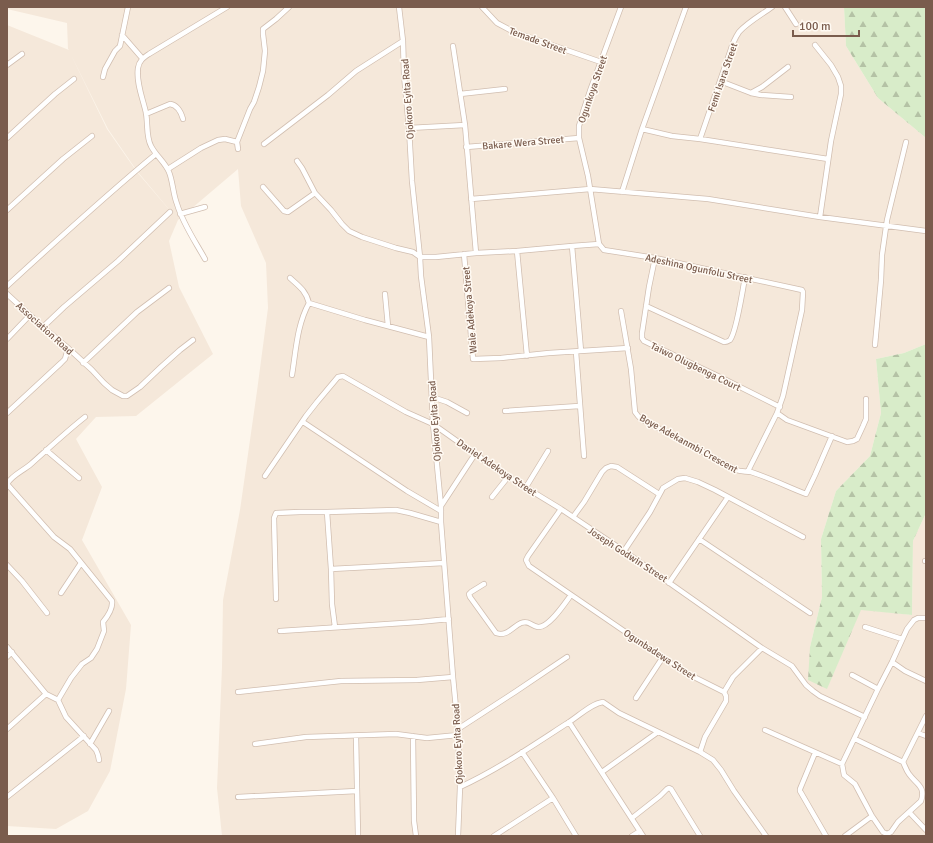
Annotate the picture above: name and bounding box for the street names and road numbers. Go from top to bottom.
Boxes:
street label: Temade Street [507,25,569,57]
street label: Femi Isara Street [706,41,741,113]
street label: Ogunkoya Street [576,54,610,125]
street label: Ojokoro Eyita Road [399,58,417,140]
street label: Bakare Wera Street [482,133,565,153]
street label: Adeshina Ogunfolu Street [644,252,754,286]
street label: Wale Adekoya Street [460,265,480,354]
street label: Association Road [13,300,76,358]
street label: Taiwo Olugbenga Court [649,340,743,394]
street label: Ojokoro Eyita Road [426,380,444,462]
street label: Boye Adekanmbi Crescent [637,412,740,476]
street label: Daniel Adekoya Street [454,437,539,499]
street label: Joseph Godwin Street [585,525,670,585]
street label: Ogunbadewa Street [621,627,698,683]
street label: Ojokoro Eyita Road [450,703,466,785]

